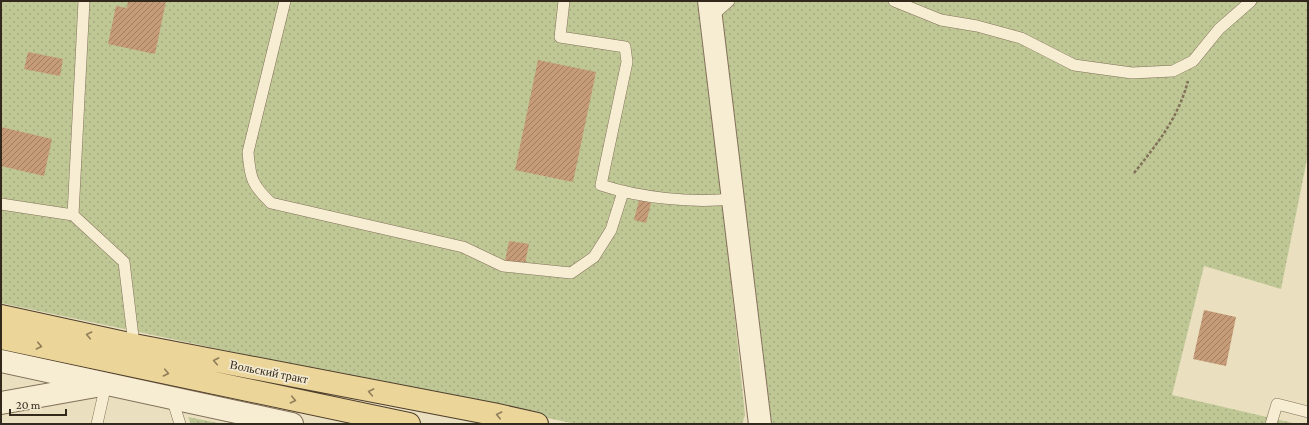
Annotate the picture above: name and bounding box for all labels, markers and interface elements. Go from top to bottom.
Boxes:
one-way arrow [85,332,92,340]
one-way arrow [36,341,42,349]
one-way arrow [213,358,219,366]
street label: Вольский тракт [229,358,310,387]
one-way arrow [163,369,169,377]
one-way arrow [368,388,374,396]
scale bar [10,391,66,417]
one-way arrow [290,395,297,403]
text: 20 m [16,398,41,412]
one-way arrow [496,412,502,420]

